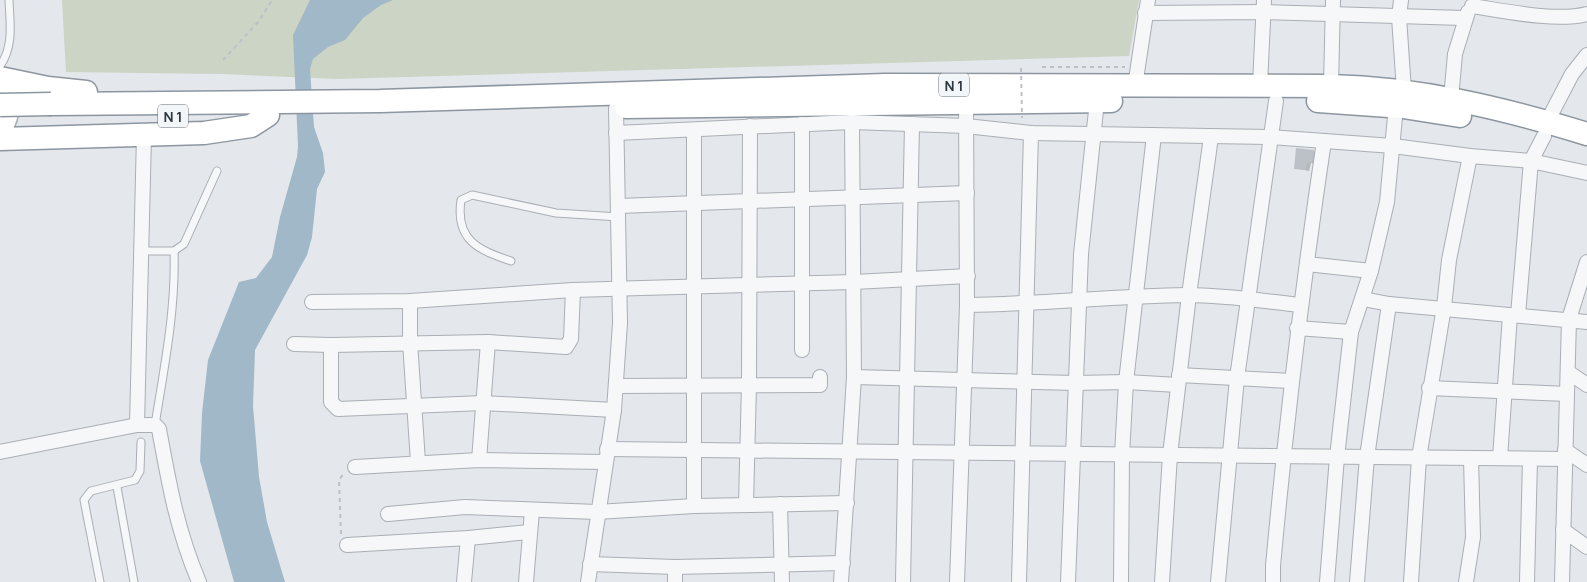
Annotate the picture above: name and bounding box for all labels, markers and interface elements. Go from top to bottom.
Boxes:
road number: N 1 [939,74,969,96]
road number: N 1 [158,104,188,128]

